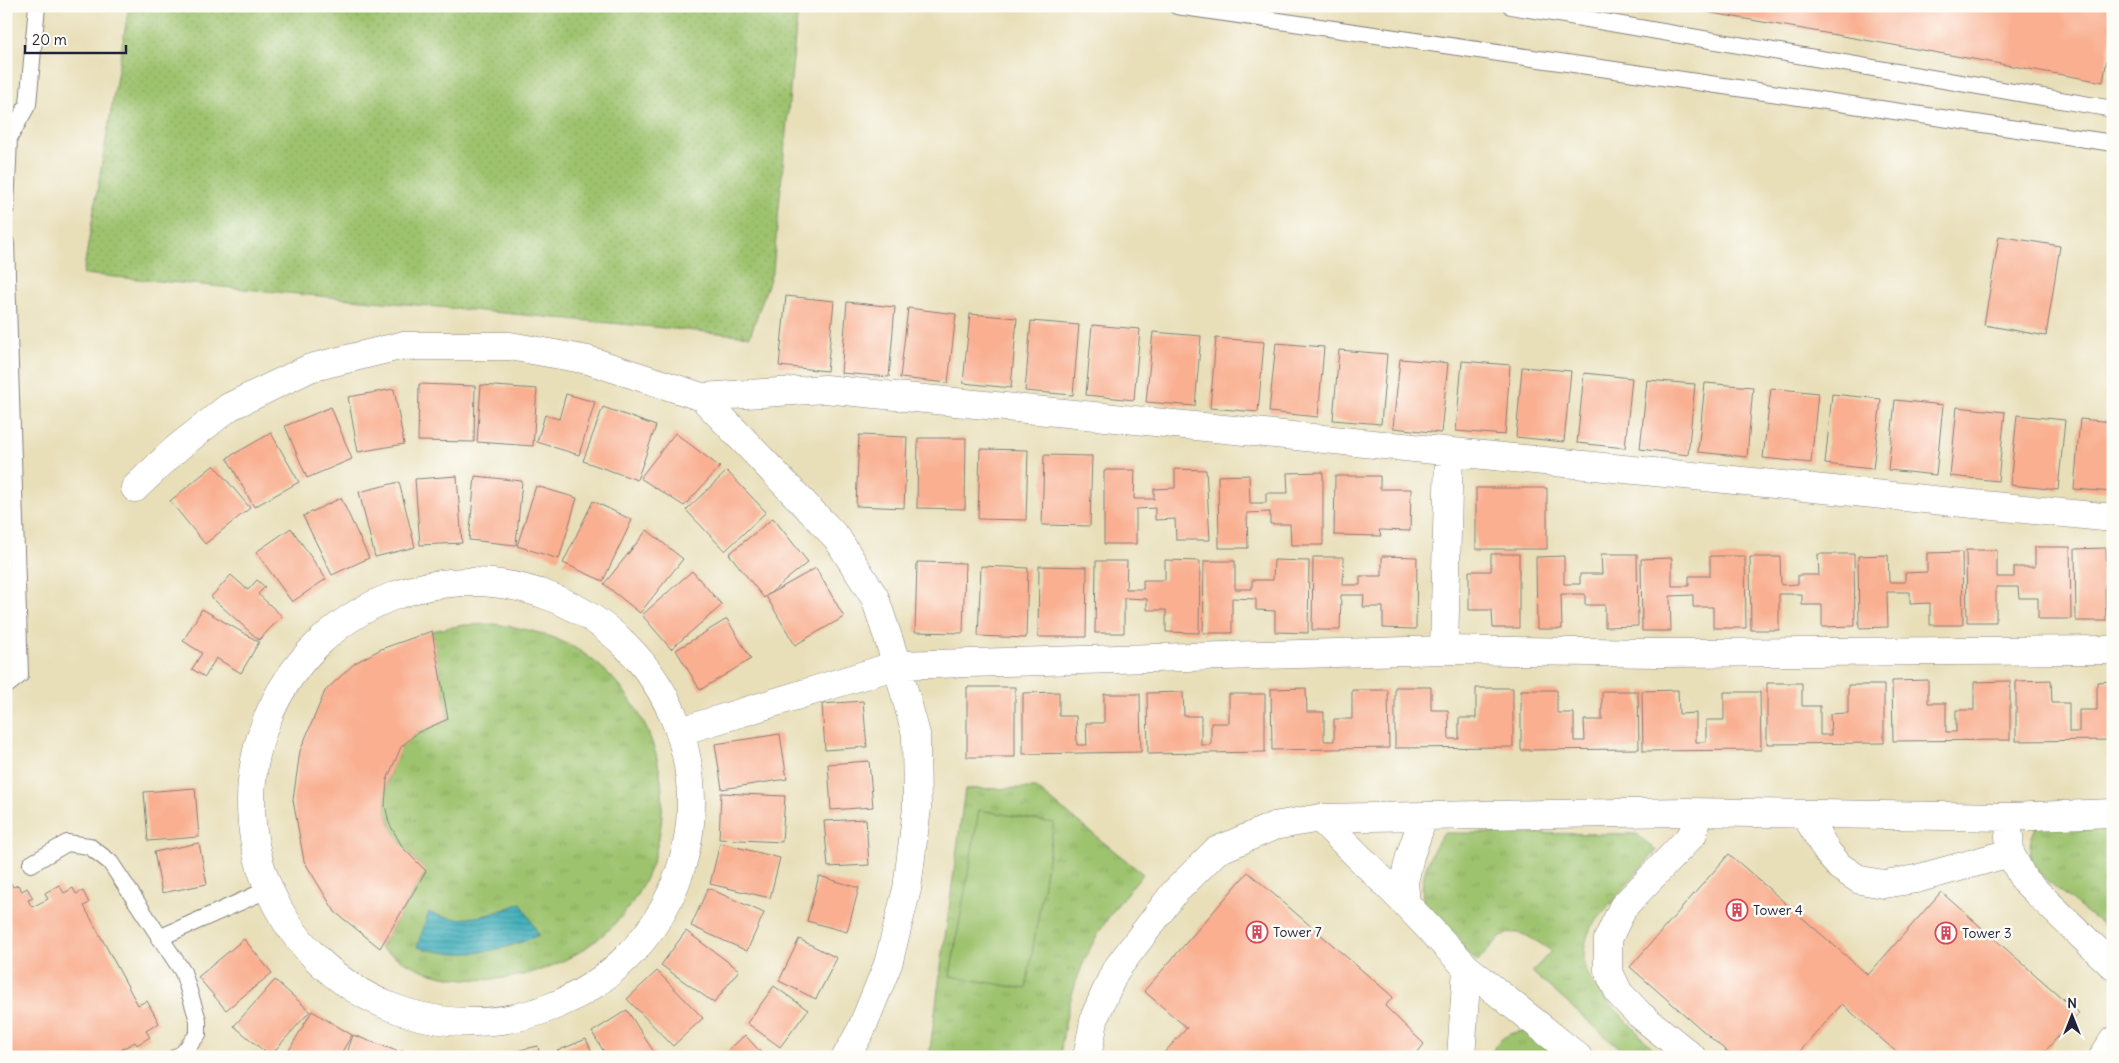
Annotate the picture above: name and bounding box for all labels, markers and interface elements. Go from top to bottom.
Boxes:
scale bar [25,22,126,54]
text: 20 m [32,30,67,49]
building icon: Tower 4 [1725,898,1749,922]
place label: Tower 4 [1753,901,1803,919]
building icon: Tower 7 [1245,920,1269,944]
building icon: Tower 3 [1934,921,1958,945]
place label: Tower 7 [1273,923,1322,941]
place label: Tower 3 [1962,924,2012,942]
north arrow [2046,990,2096,1040]
text: N [2067,994,2077,1012]

